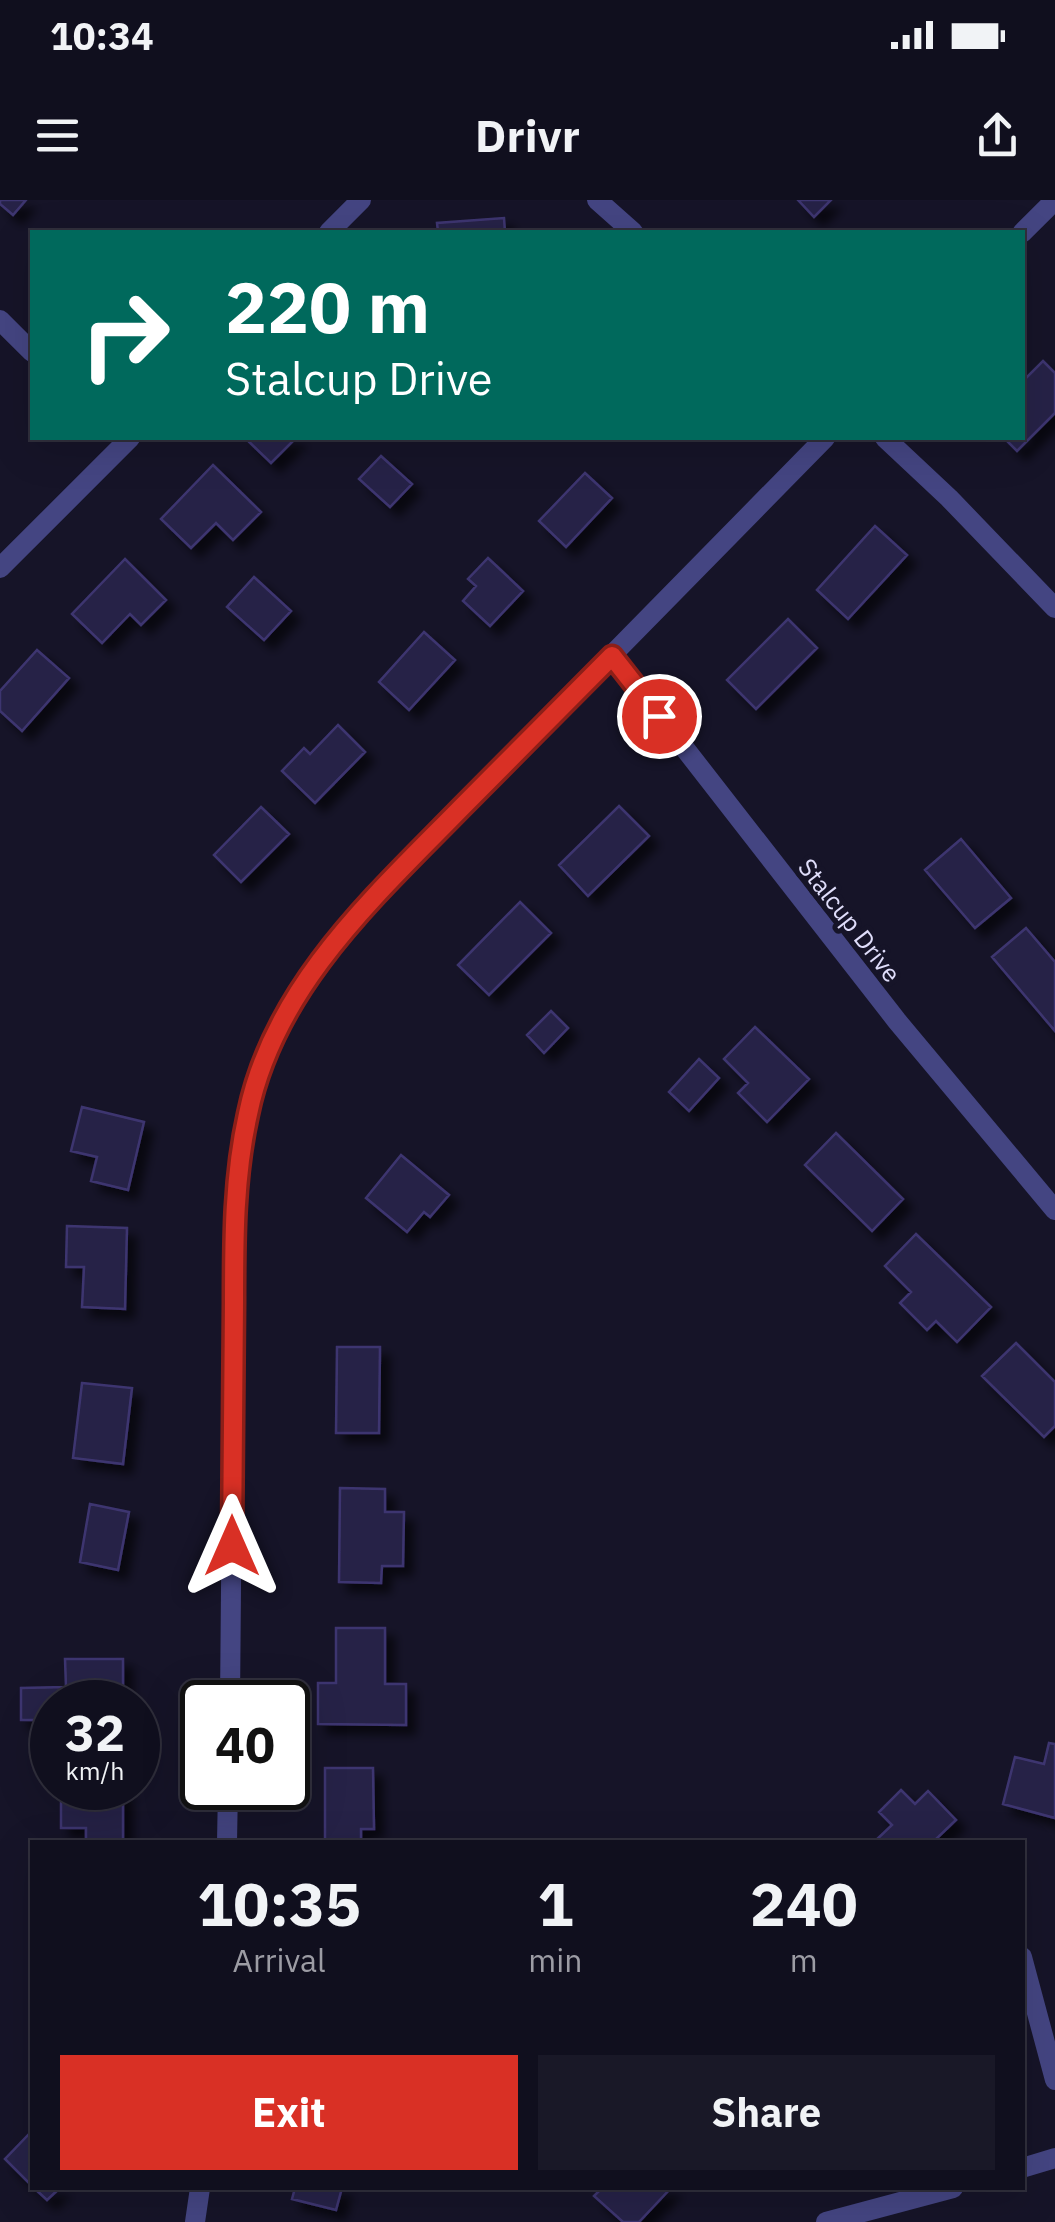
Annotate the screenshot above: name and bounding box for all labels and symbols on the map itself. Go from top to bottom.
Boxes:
pin [617,674,702,759]
street label: Stalcup Drive [791,851,909,989]
position arrow [180,1494,284,1598]
speed limit sign: 40 [180,1680,310,1810]

